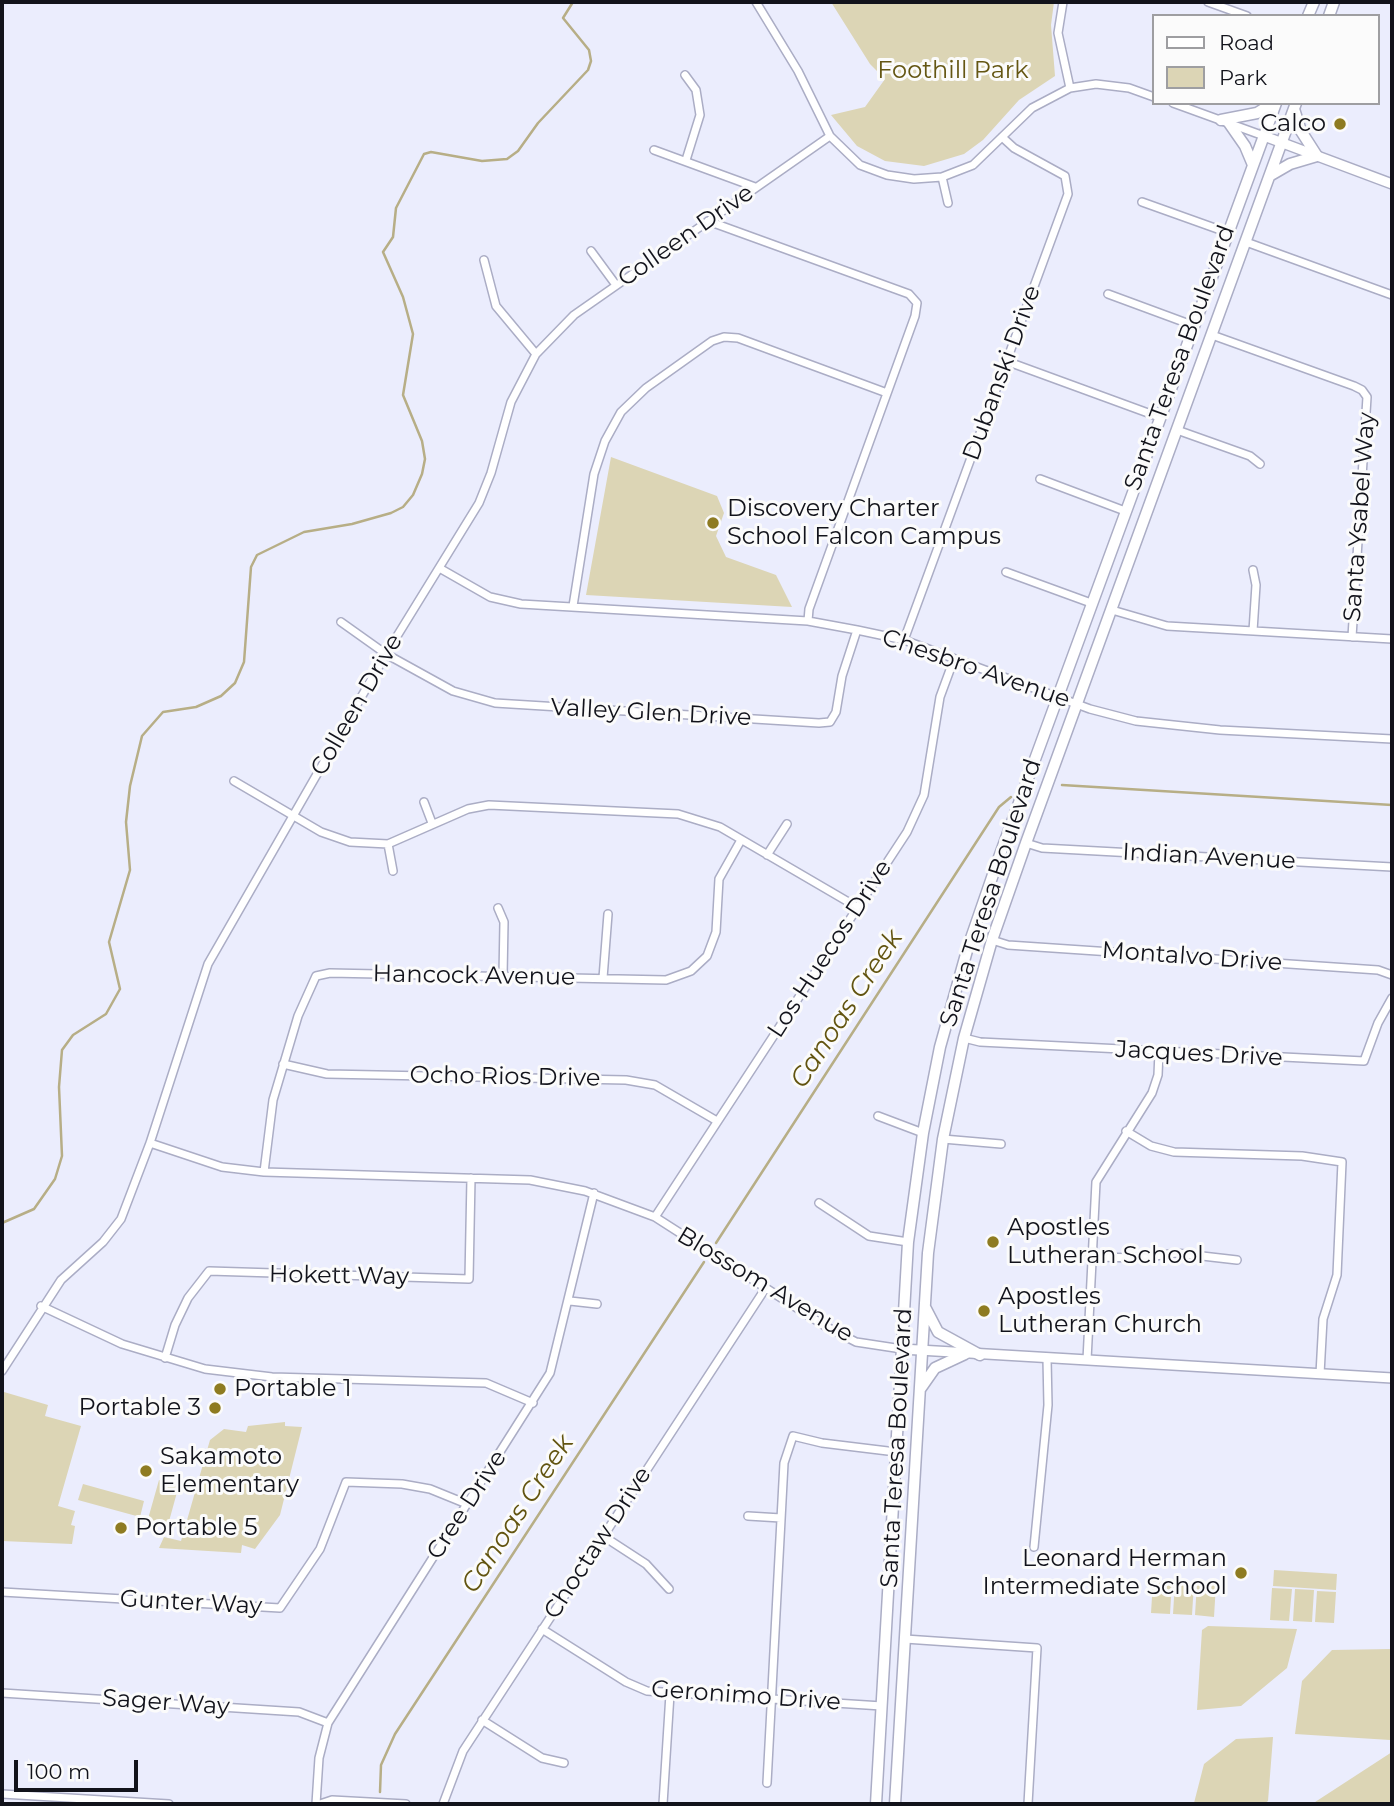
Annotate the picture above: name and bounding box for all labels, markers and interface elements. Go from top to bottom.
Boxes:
legend [1152,14,1380,105]
text: Road [1219,30,1274,55]
park label: Foothill Park [877,57,1029,85]
text: Park [1219,65,1267,90]
place label: Calco [1260,110,1326,138]
marker: Calco [1332,116,1348,132]
street label: Colleen Drive [613,179,759,293]
street label: Santa Teresa Boulevard [1119,221,1241,495]
street label: Dubanski Drive [957,282,1047,464]
street label: Santa Ysabel Way [1338,411,1382,623]
place label: Discovery Charter School Falcon Campus [727,495,1001,551]
marker: Discovery Charter School Falcon Campus [705,515,721,531]
street label: Chesbro Avenue [878,623,1074,715]
street label: Colleen Drive [305,629,409,781]
street label: Valley Glen Drive [550,693,752,733]
street label: Santa Teresa Boulevard [934,755,1048,1031]
street label: Indian Avenue [1122,838,1296,876]
street label: Los Huecos Drive [762,855,898,1043]
water label: Canoas Creek [784,924,910,1094]
street label: Montalvo Drive [1101,936,1283,978]
street label: Hancock Avenue [372,960,576,992]
street label: Jacques Drive [1115,1035,1283,1073]
street label: Ocho Rios Drive [409,1061,601,1093]
place label: Apostles Lutheran School [1007,1214,1204,1270]
street label: Blossom Avenue [672,1221,858,1349]
marker: Apostles Lutheran School [985,1234,1001,1250]
street label: Hokett Way [269,1260,409,1292]
place label: Apostles Lutheran Church [998,1283,1202,1339]
marker: Apostles Lutheran Church [976,1303,992,1319]
street label: Santa Teresa Boulevard [875,1307,919,1589]
place label: Portable 1 [234,1375,352,1403]
marker: Portable 1 [212,1381,228,1397]
place label: Portable 3 [79,1394,201,1422]
marker: Portable 3 [207,1400,223,1416]
water label: Canoas Creek [455,1429,581,1599]
place label: Sakamoto Elementary [160,1443,299,1499]
street label: Cree Drive [421,1445,513,1565]
street label: Choctaw Drive [538,1462,658,1624]
marker: Sakamoto Elementary [138,1463,154,1479]
place label: Portable 5 [135,1514,257,1542]
marker: Portable 5 [113,1520,129,1536]
place label: Leonard Herman Intermediate School [983,1545,1227,1601]
marker: Leonard Herman Intermediate School [1233,1565,1249,1581]
street label: Gunter Way [119,1585,263,1621]
street label: Geronimo Drive [650,1675,842,1717]
street label: Sager Way [101,1684,231,1722]
scale bar [18,1746,142,1790]
text: 100 m [27,1759,90,1784]

